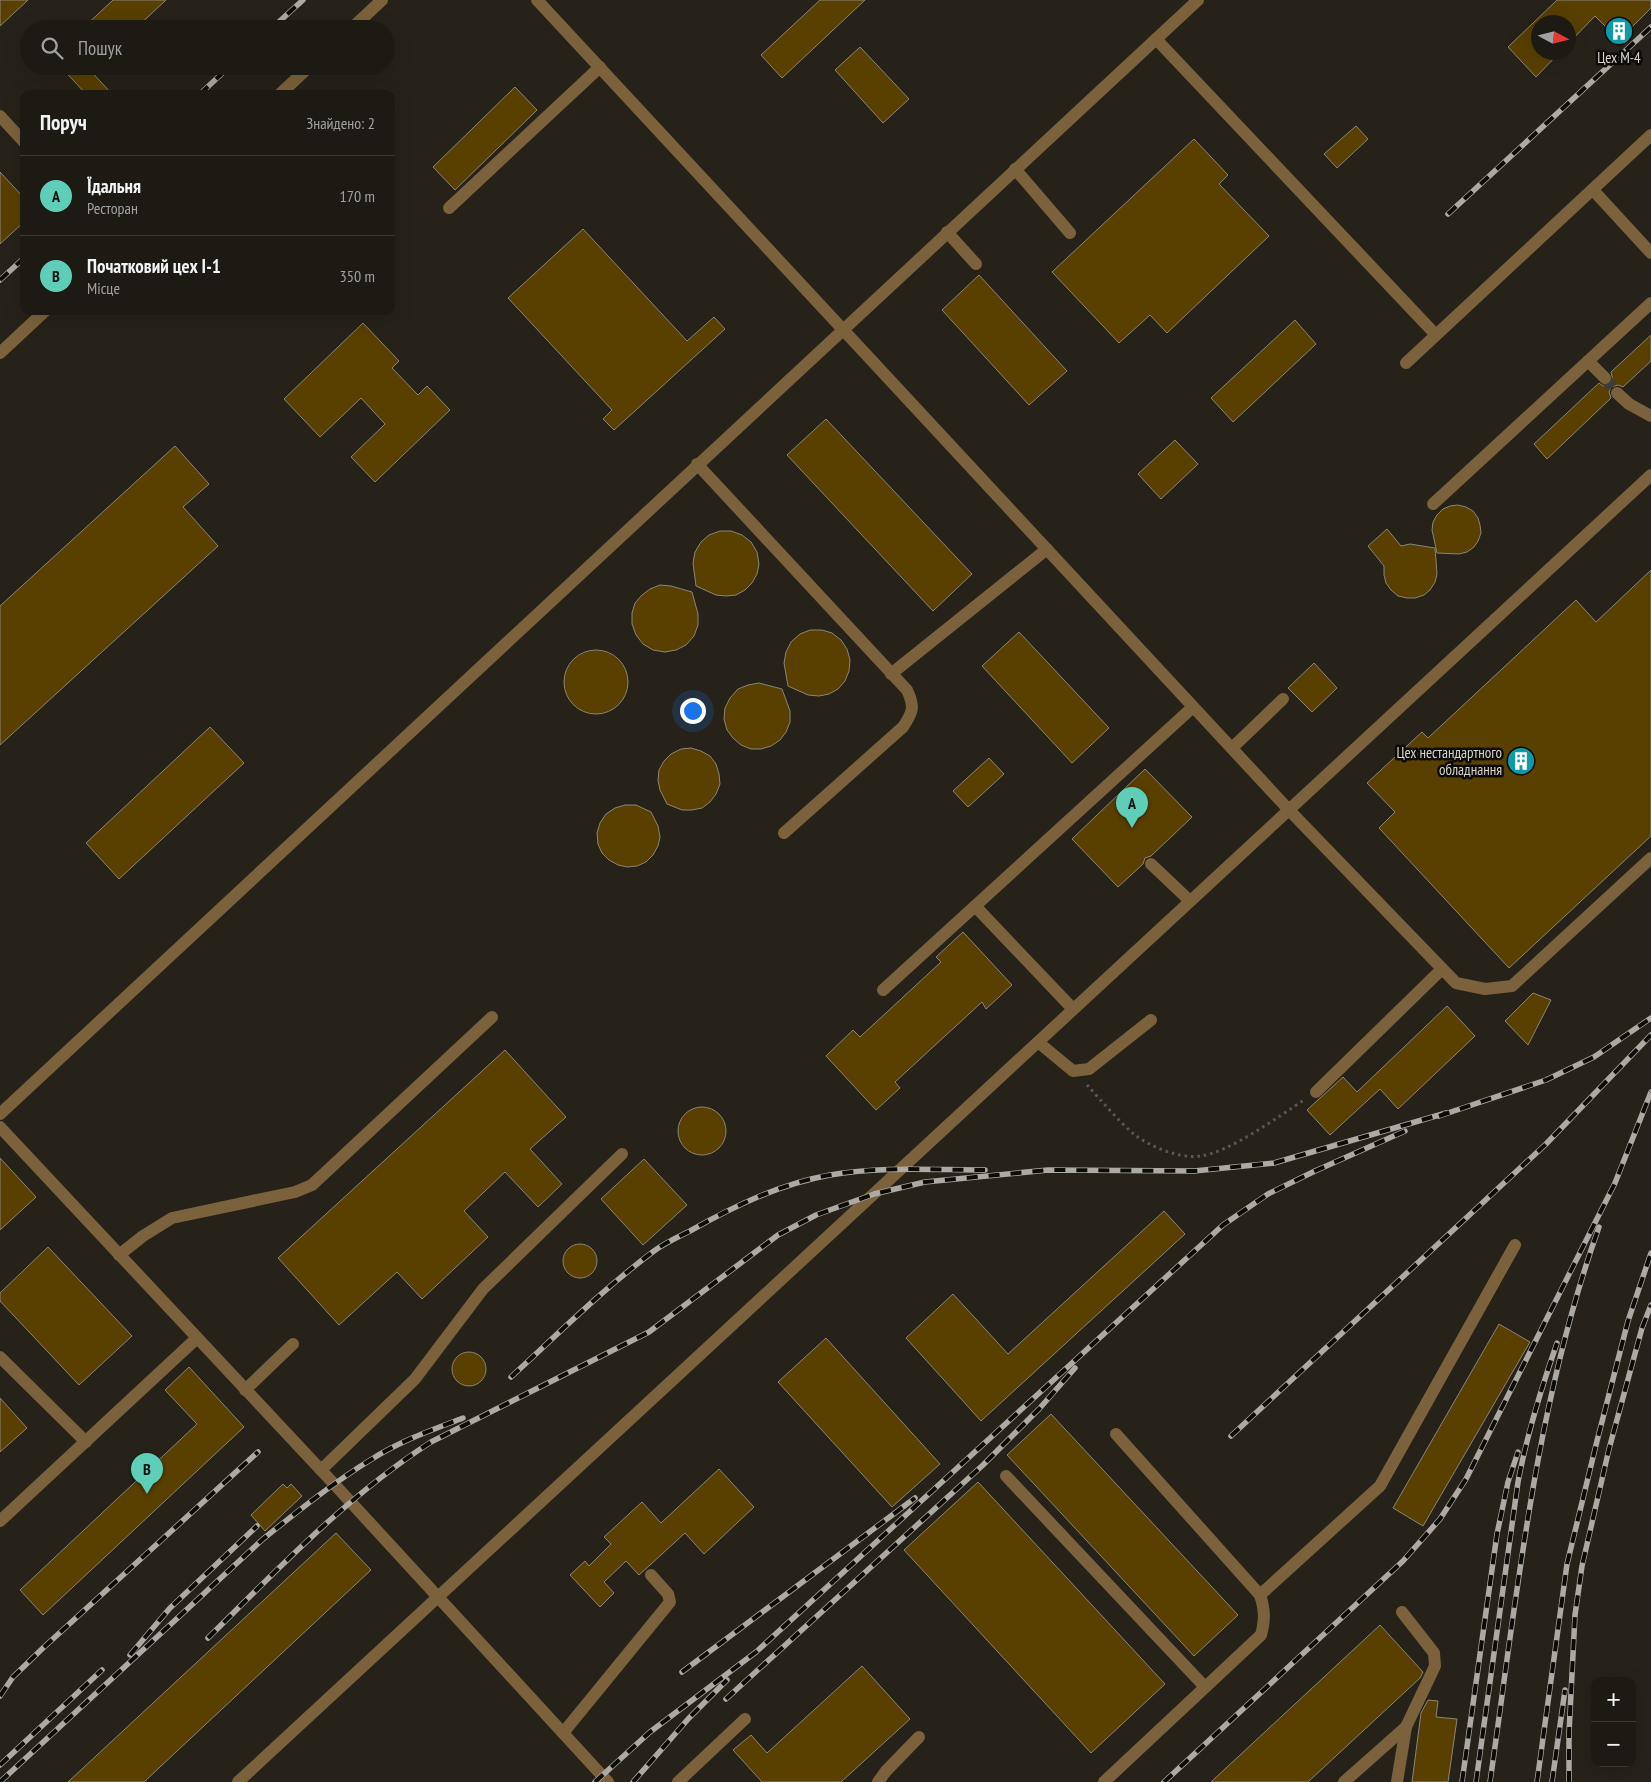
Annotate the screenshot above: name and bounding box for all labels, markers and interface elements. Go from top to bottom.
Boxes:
north arrow [1531,15,1576,60]
building icon: Цех М-4 [1604,16,1634,46]
search box [20,20,395,75]
icon: search [38,34,66,62]
text: Пошук [78,36,122,60]
place label: Цех М-4 [1597,48,1641,67]
text: Поруч [40,109,87,136]
text: Знайдено: 2 [306,113,375,133]
text: Їдальня [87,174,141,198]
text: A [52,186,60,206]
text: 170 m [340,186,375,206]
text: Ресторан [87,198,138,218]
text: Початковий цех І-1 [87,254,221,278]
text: B [52,266,60,286]
text: 350 m [340,266,375,286]
text: Місце [87,278,120,298]
your location [680,698,706,724]
place label: Цех нестандартного обладнання [1396,743,1502,779]
building icon: Цех нестандартного обладнання [1506,746,1536,776]
pin: A [1116,787,1148,828]
pin: B [131,1453,163,1494]
map controls [1591,1677,1636,1767]
button: + [1591,1677,1636,1722]
button: − [1591,1722,1636,1767]

